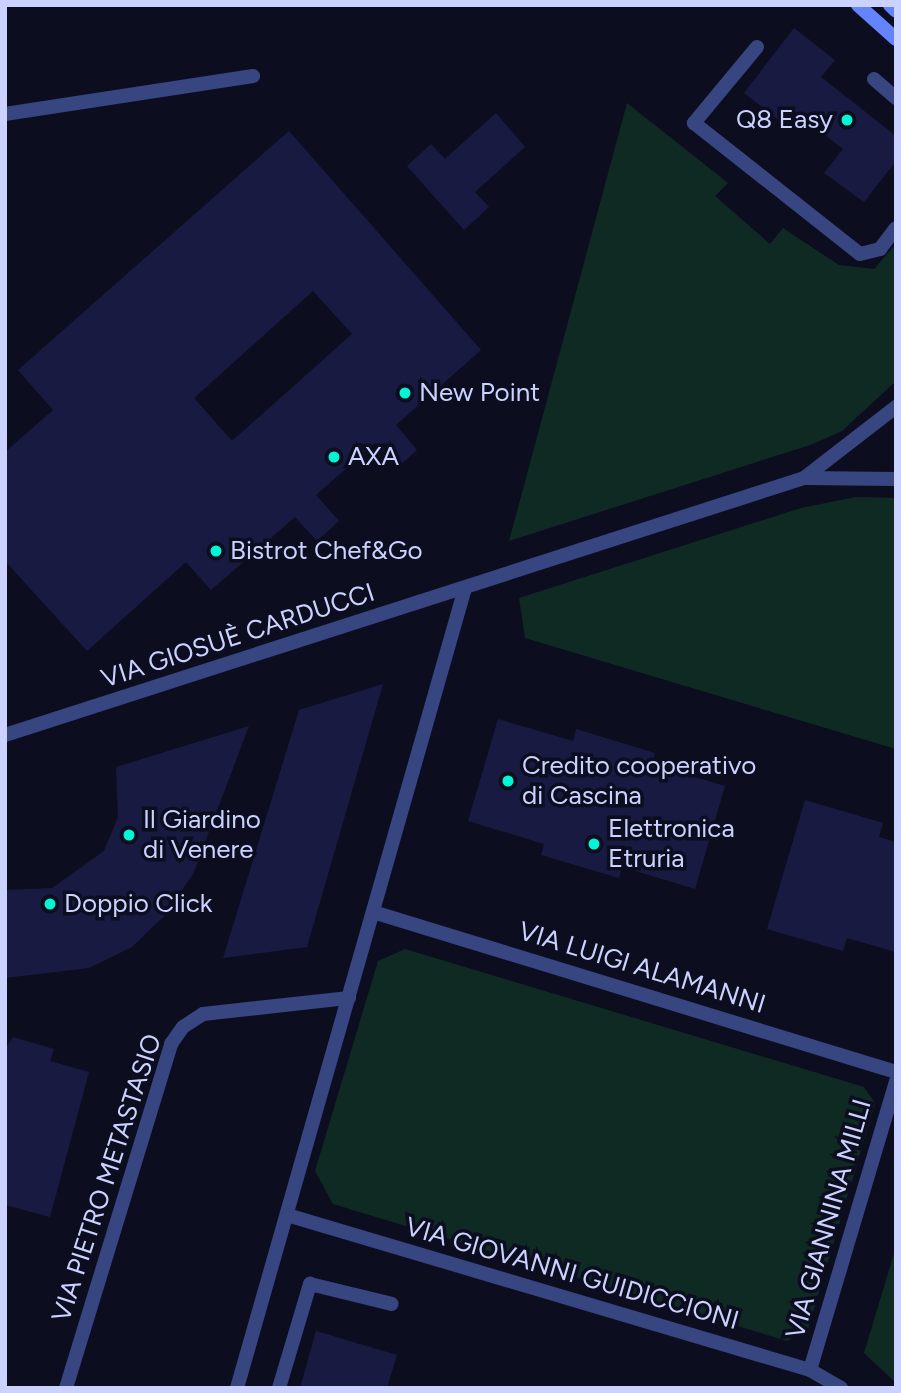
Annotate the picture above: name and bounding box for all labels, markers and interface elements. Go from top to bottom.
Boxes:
place label: Q8 Easy [736,104,833,136]
marker: Q8 Easy [839,112,855,128]
place label: New Point [419,377,540,409]
marker: New Point [397,385,413,401]
place label: AXA [348,441,399,473]
marker: AXA [326,449,342,465]
place label: Bistrot Chef&Go [230,535,423,567]
marker: Bistrot Chef&Go [208,543,224,559]
street label: VIA GIOSUÈ CARDUCCI [98,577,378,695]
place label: Credito cooperativo di Cascina [522,750,756,812]
marker: Credito cooperativo di Cascina [500,773,516,789]
place label: Il Giardino di Venere [143,804,261,866]
place label: Elettronica Etruria [608,813,735,874]
marker: Il Giardino di Venere [121,827,137,843]
marker: Elettronica Etruria [586,836,602,852]
place label: Doppio Click [64,888,212,920]
marker: Doppio Click [42,896,58,912]
street label: VIA LUIGI ALAMANNI [515,916,769,1020]
street label: VIA PIETRO METASTASIO [46,1030,168,1326]
street label: VIA GIANNINA MILLI [780,1096,878,1342]
street label: VIA GIOVANNI GUIDICCIONI [402,1211,742,1337]

